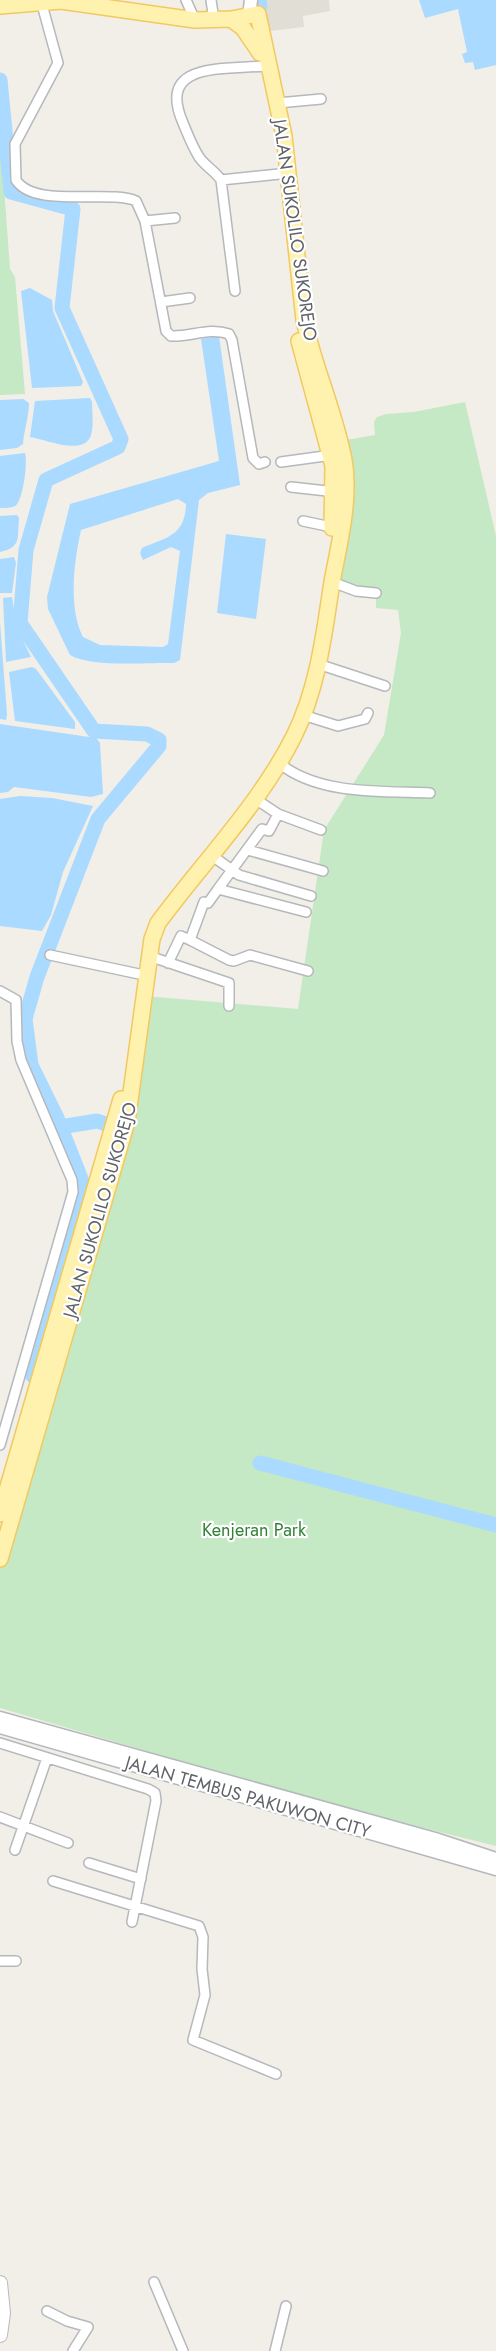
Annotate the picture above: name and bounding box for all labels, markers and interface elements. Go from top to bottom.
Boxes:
street label: JALAN SUKOLILO SUKOREJO [266,116,323,342]
street label: JALAN SUKOLILO SUKOREJO [56,1099,143,1323]
park label: Kenjeran Park [202,1517,306,1543]
street label: JALAN TEMBUS PAKUWON CITY [120,1749,375,1845]

